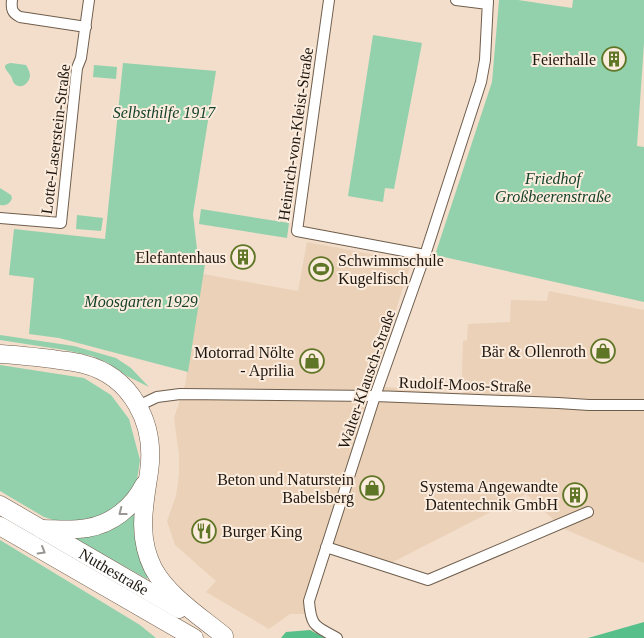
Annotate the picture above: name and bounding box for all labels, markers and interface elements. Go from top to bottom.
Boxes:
street label: Heinrich-von-Kleist-Straße [275,46,316,222]
building icon: Feierhalle [601,46,627,72]
place label: Feierhalle [532,51,596,68]
street label: Lotte-Laserstein-Straße [38,63,73,215]
park label: Selbsthilfe 1917 [113,104,216,122]
park label: Friedhof Großbeerenstraße [495,170,611,205]
building icon: Elefantenhaus [230,244,256,270]
place label: Elefantenhaus [135,249,226,266]
place label: Schwimmschule Kugelfisch [338,252,444,288]
sports icon: Schwimmschule Kugelfisch [308,256,334,282]
park label: Moosgarten 1929 [83,293,198,311]
street label: Walter-Klausch-Straße [335,307,398,451]
shop icon: Bär & Ollenroth [590,338,616,364]
place label: Bär & Ollenroth [481,343,586,360]
place label: Motorrad Nölte - Aprilia [194,344,294,380]
shop icon: Motorrad Nölte - Aprilia [299,348,325,374]
street label: Rudolf-Moos-Straße [399,374,531,395]
place label: Beton und Naturstein Babelsberg [217,471,354,507]
shop icon: Beton und Naturstein Babelsberg [359,475,385,501]
place label: Systema Angewandte Datentechnik GmbH [420,478,558,513]
building icon: Systema Angewandte Datentechnik GmbH [562,482,588,508]
one-way arrow [118,506,128,515]
restaurant icon: Burger King [191,518,217,544]
place label: Burger King [222,523,302,541]
one-way arrow [37,544,46,554]
street label: Nuthestraße [76,545,152,599]

